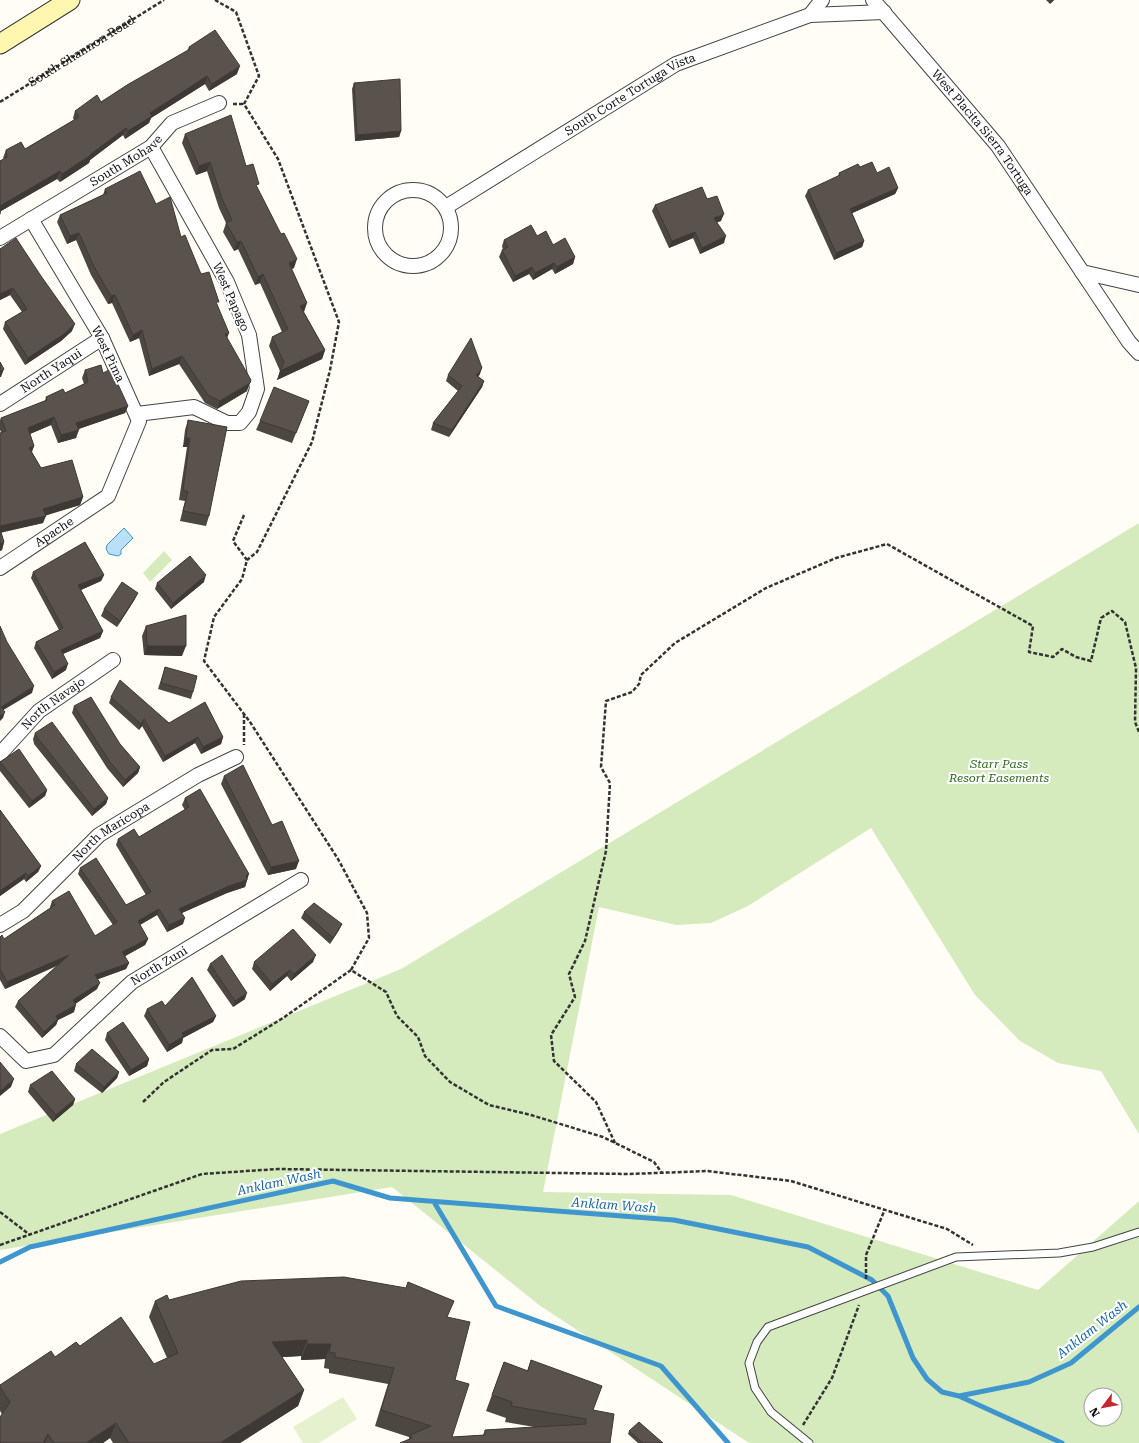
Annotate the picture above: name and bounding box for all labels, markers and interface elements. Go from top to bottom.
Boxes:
street label: South Shannon Road [26,13,138,90]
street label: South Corte Tortuga Vista [562,50,698,138]
street label: West Placita Sierra Tortuga [929,67,1036,198]
street label: South Mohave [87,132,165,189]
street label: West Papago [210,261,252,333]
street label: West Pima [88,324,128,385]
street label: North Yaqui [18,346,85,396]
street label: Apache [32,514,76,550]
street label: North Navajo [19,674,88,732]
park label: Starr Pass Resort Easements [948,757,1050,785]
street label: North Maricopa [70,799,152,864]
street label: North Zuni [128,943,190,988]
water label: Anklam Wash [235,1166,322,1198]
water label: Anklam Wash [570,1194,657,1215]
water label: Anklam Wash [1053,1297,1130,1362]
north arrow [1083,1387,1123,1427]
text: N [1087,1405,1103,1419]

